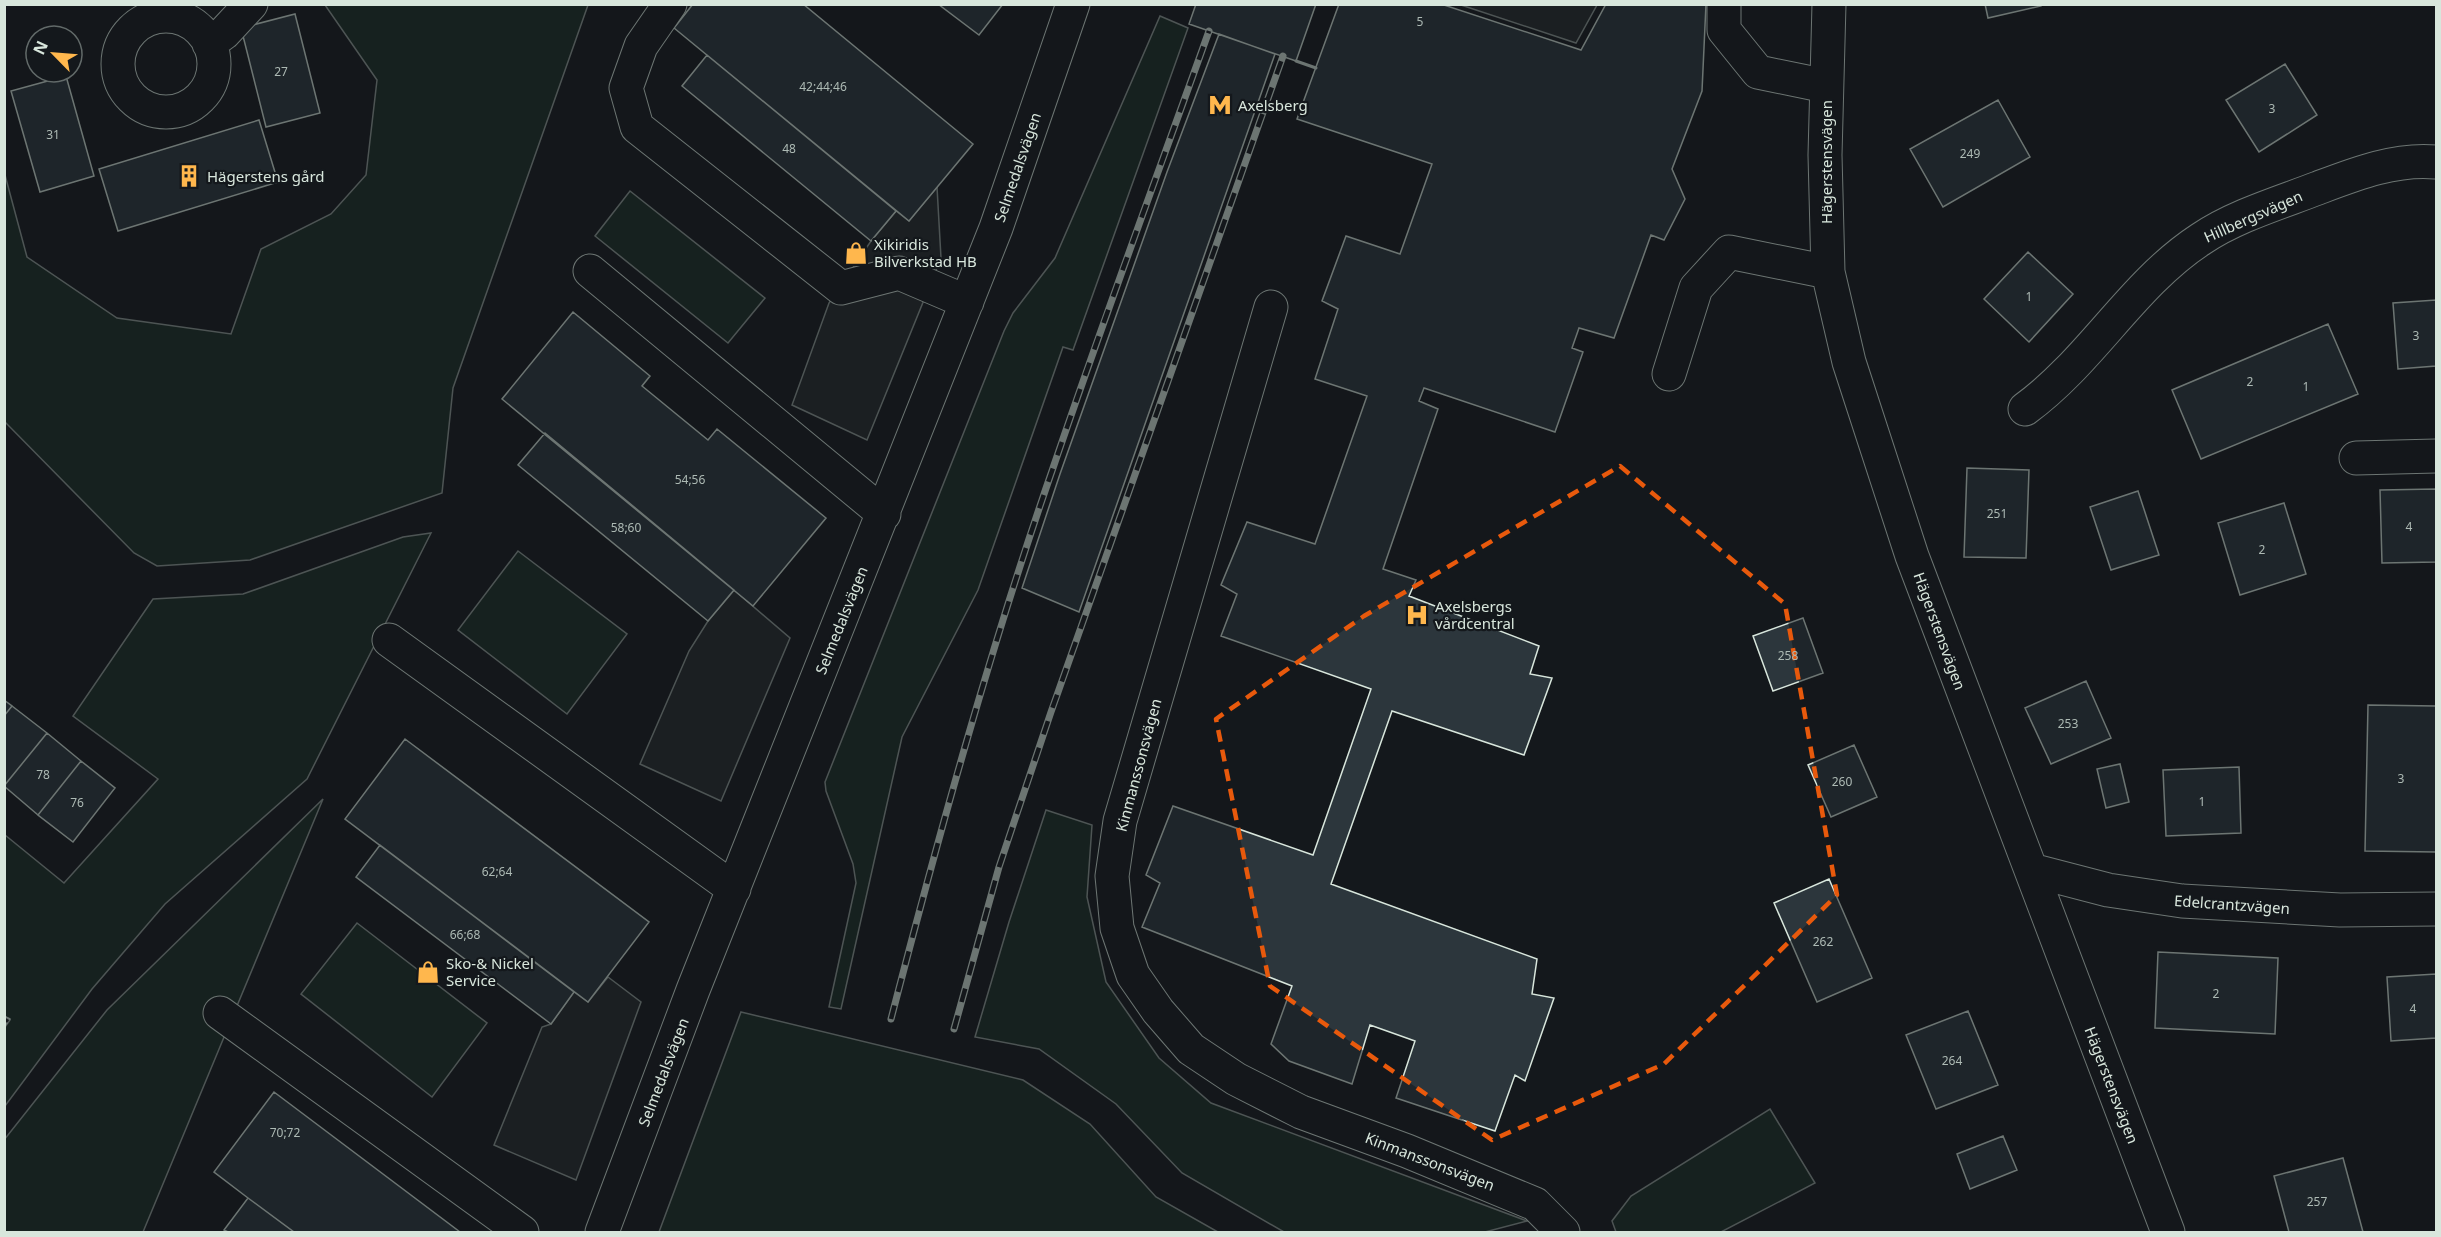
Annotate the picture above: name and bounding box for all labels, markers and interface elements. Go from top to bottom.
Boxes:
house number: 5 [1417,13,1424,30]
north arrow [24,24,84,84]
text: N [28,37,53,58]
house number: 27 [274,63,288,80]
house number: 42;44;46 [799,78,847,95]
metro station icon: Axelsberg [1207,92,1233,118]
place label: Axelsberg [1238,95,1308,115]
street label: Hägerstensvägen [1816,100,1836,224]
house number: 3 [2269,100,2276,117]
street label: Selmedalsvägen [989,109,1045,225]
house number: 31 [46,126,60,143]
house number: 48 [782,140,796,157]
house number: 249 [1960,145,1980,162]
building icon: Hägerstens gård [176,163,202,189]
place label: Hägerstens gård [207,166,325,186]
street label: Hillbergsvägen [2201,185,2305,247]
place label: Xikiridis Bilverkstad HB [874,234,977,271]
shop icon: Xikiridis Bilverkstad HB [843,240,869,266]
house number: 1 [2026,288,2032,305]
house number: 3 [2413,327,2420,344]
house number: 2 [2247,373,2254,390]
house number: 1 [2303,378,2309,395]
house number: 54;56 [675,471,705,488]
house number: 251 [1987,505,2007,522]
house number: 4 [2406,518,2413,535]
house number: 58;60 [611,519,641,536]
house number: 2 [2259,541,2266,558]
street label: Selmedalsvägen [810,563,872,677]
street label: Hägerstensvägen [1909,569,1971,693]
place label: Axelsbergs vårdcentral [1435,596,1515,633]
hospital icon: Axelsbergs vårdcentral [1404,602,1430,628]
house number: 258 [1778,647,1798,664]
street label: Kinmanssonsvägen [1111,696,1165,834]
house number: 253 [2058,715,2078,732]
house number: 78 [36,766,50,783]
house number: 3 [2398,770,2405,787]
house number: 260 [1832,773,1852,790]
house number: 1 [2199,793,2205,810]
house number: 76 [70,794,84,811]
house number: 62;64 [482,863,512,880]
street label: Edelcrantzvägen [2173,890,2291,918]
house number: 66;68 [450,926,480,943]
house number: 262 [1813,933,1833,950]
place label: Sko-& Nickel Service [446,953,534,990]
shop icon: Sko-& Nickel Service [415,959,441,985]
house number: 2 [2213,985,2220,1002]
house number: 4 [2410,1000,2417,1017]
street label: Selmedalsvägen [633,1015,693,1129]
street label: Hägerstensvägen [2080,1024,2144,1146]
house number: 264 [1942,1052,1962,1069]
house number: 70;72 [270,1124,300,1141]
street label: Kinmanssonsvägen [1362,1127,1498,1195]
house number: 257 [2307,1193,2327,1210]

